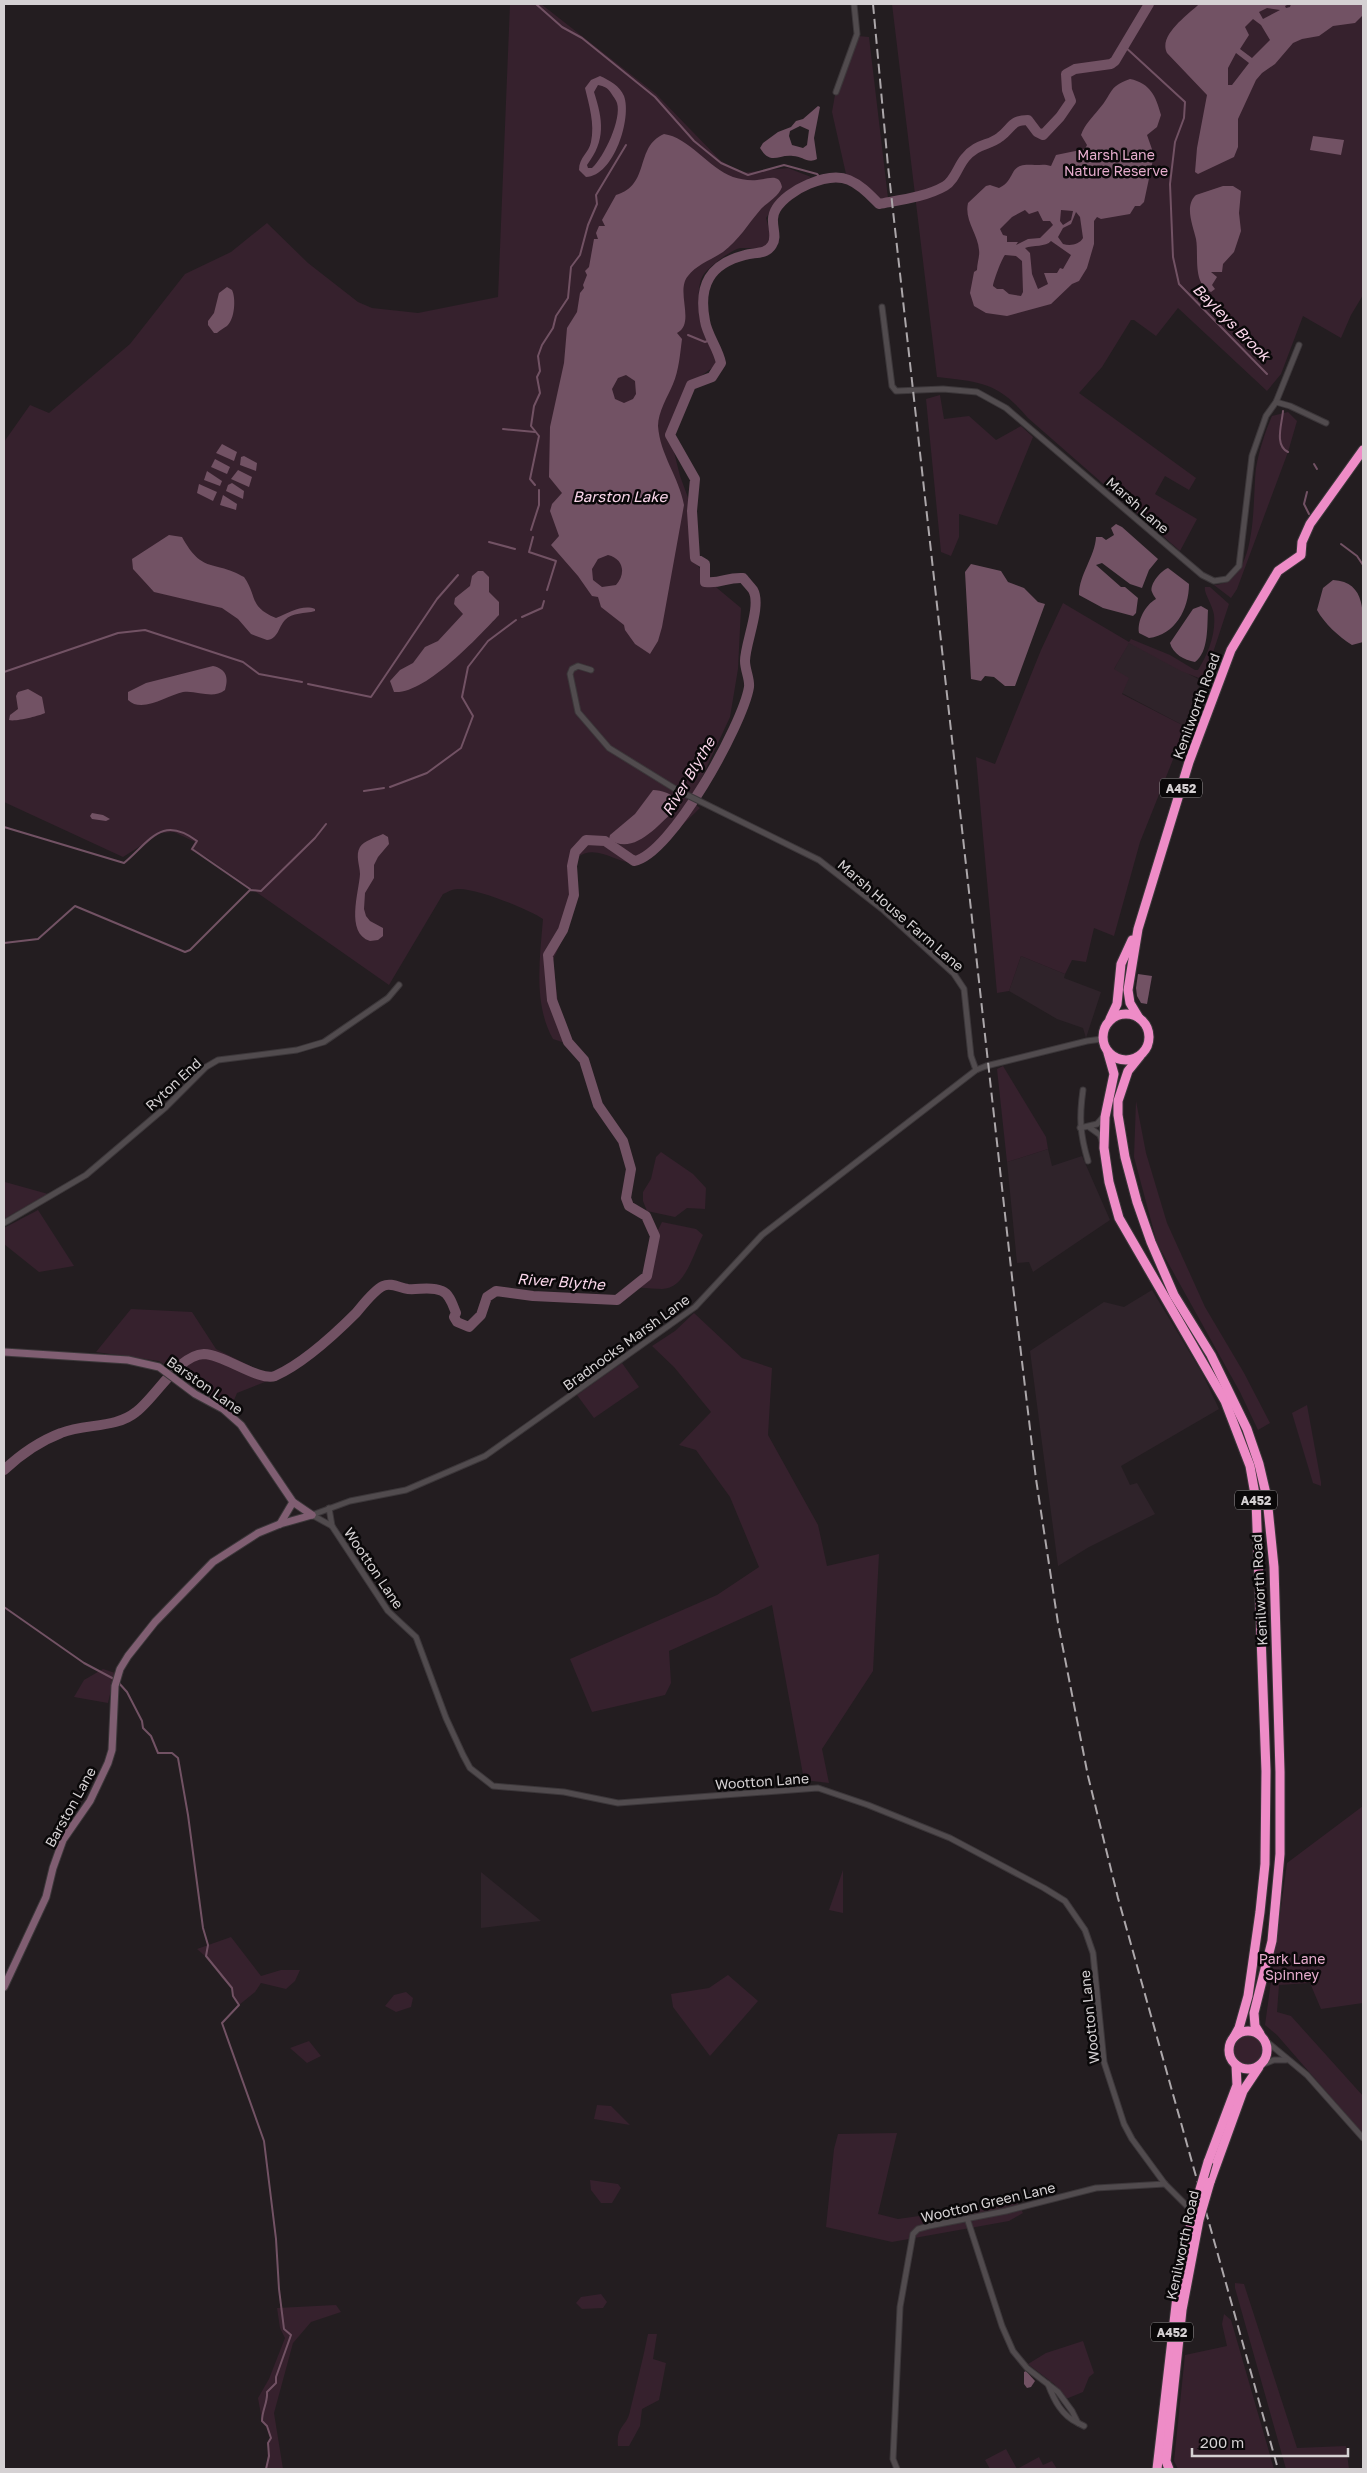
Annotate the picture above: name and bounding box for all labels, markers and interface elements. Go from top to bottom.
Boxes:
park label: Marsh Lane Nature Reserve [1064,146,1168,179]
water label: Bayleys Brook [1189,280,1275,366]
street label: Marsh Lane [1103,473,1173,537]
water label: Barston Lake [573,487,668,505]
street label: Kenilworth Road [1169,651,1223,761]
water label: River Blythe [658,733,720,819]
road number: A452 [1160,778,1202,798]
street label: Marsh House Farm Lane [834,856,968,974]
street label: Ryton End [142,1054,204,1114]
water label: River Blythe [516,1269,607,1294]
street label: Bradnocks Marsh Lane [559,1290,693,1394]
street label: Barston Lane [164,1352,246,1418]
road number: A452 [1235,1490,1277,1510]
street label: Wootton Lane [341,1524,407,1612]
street label: Kenilworth Road [1248,1534,1270,1646]
street label: Barston Lane [41,1764,99,1850]
street label: Wootton Lane [715,1769,809,1793]
park label: Park Lane Spinney [1259,1950,1325,1983]
street label: Wootton Lane [1076,1969,1102,2065]
street label: Wootton Green Lane [919,2178,1057,2226]
street label: Kenilworth Road [1162,2189,1202,2301]
road number: A452 [1151,2322,1193,2342]
scale bar [1192,2426,1348,2458]
text: 200 m [1200,2433,1244,2451]

